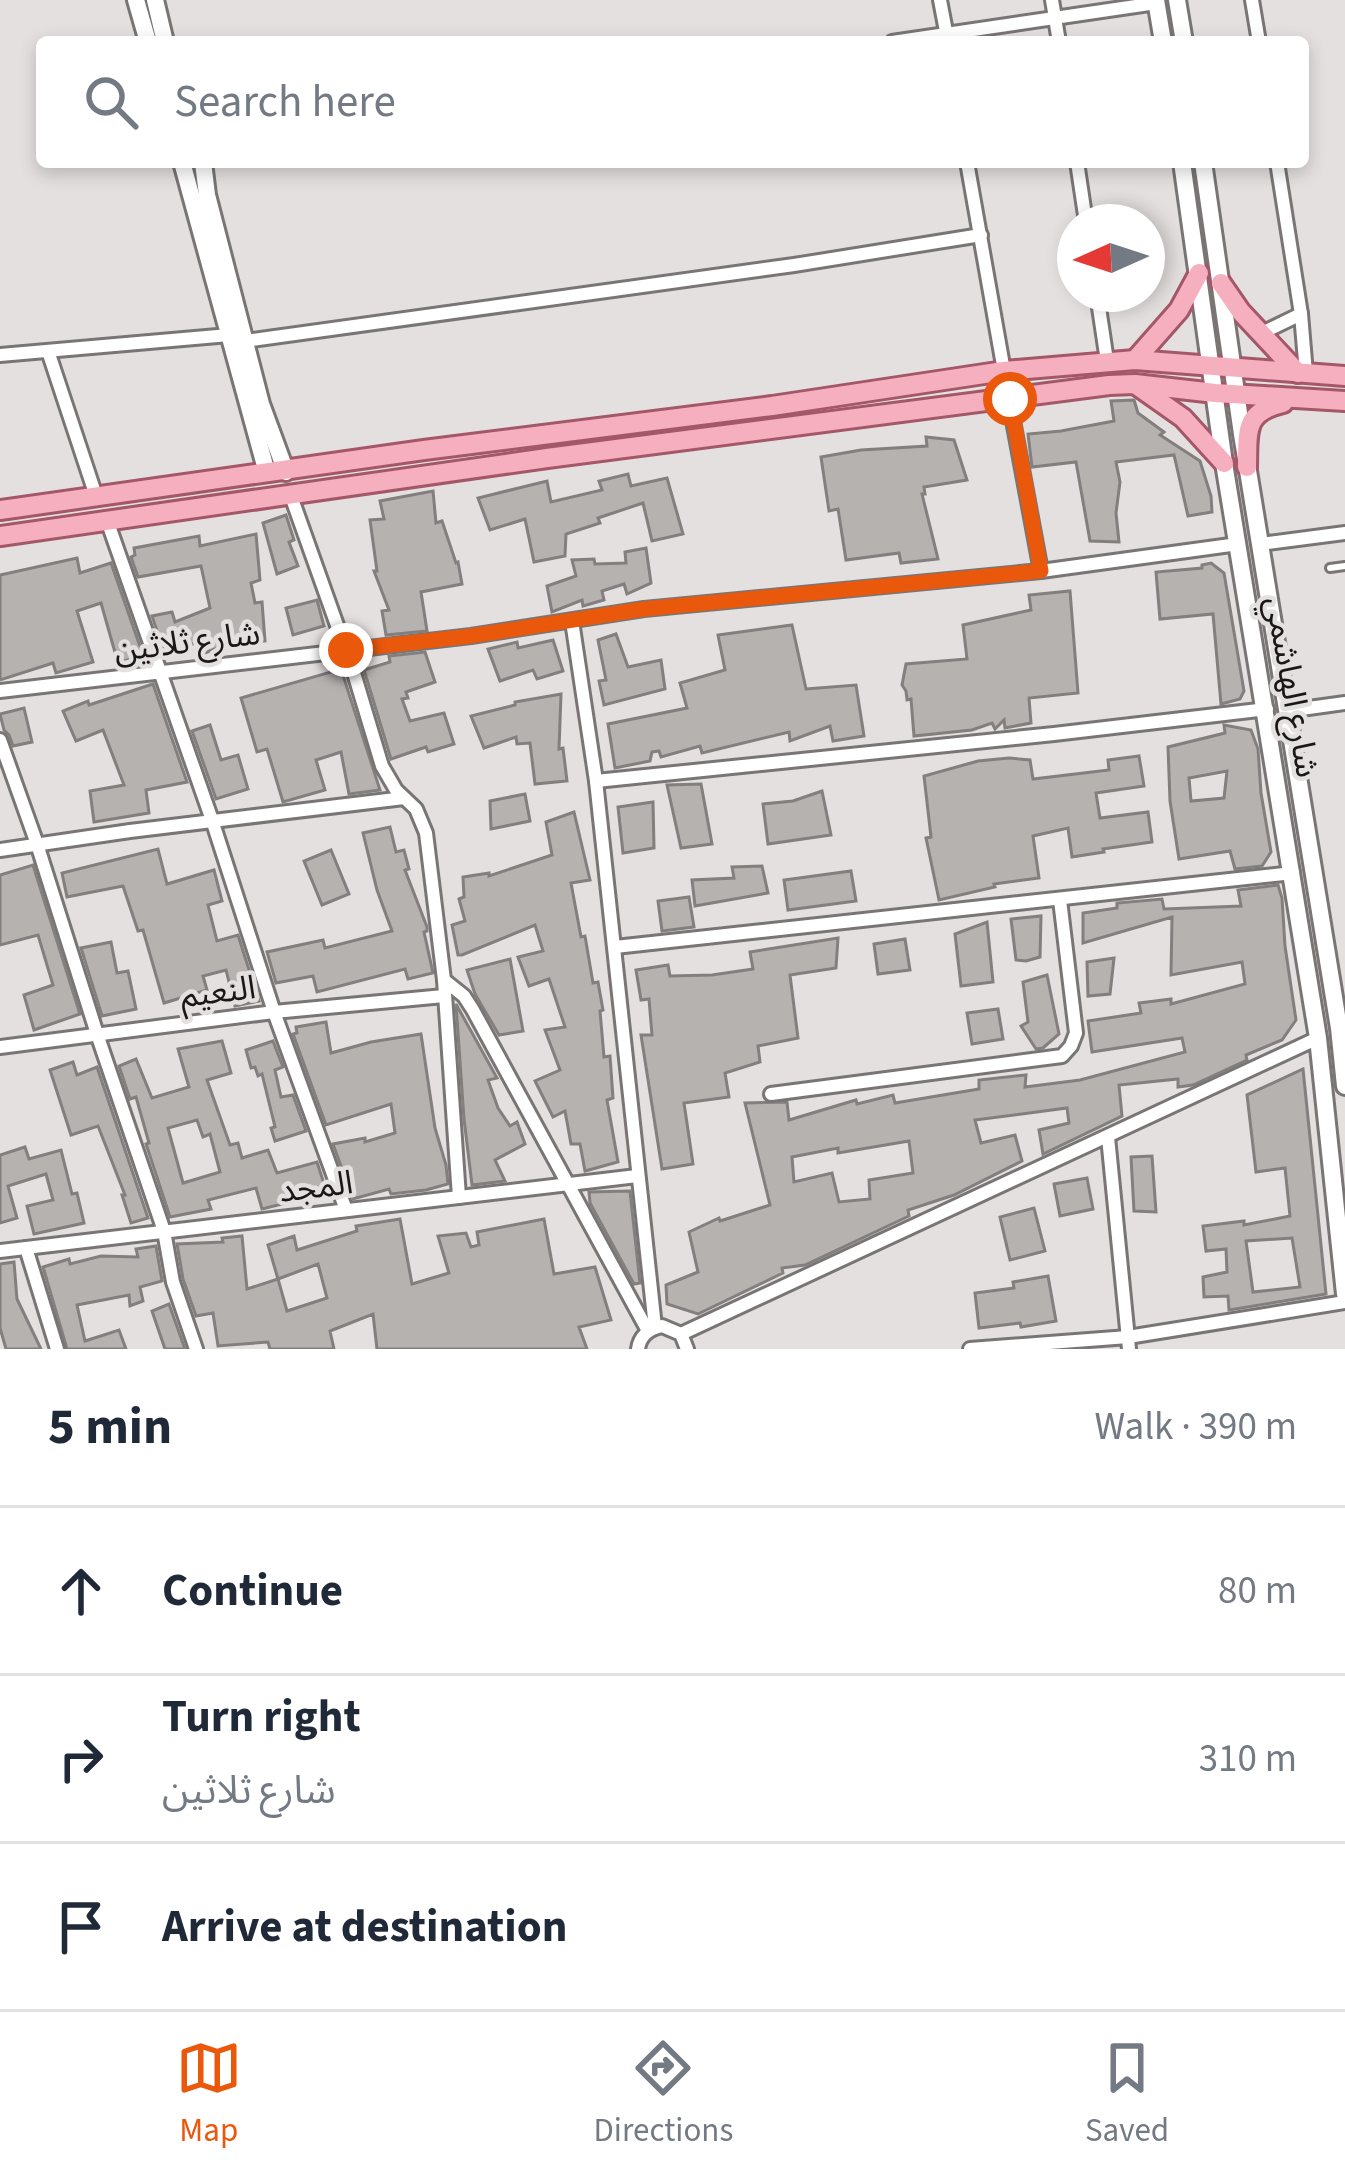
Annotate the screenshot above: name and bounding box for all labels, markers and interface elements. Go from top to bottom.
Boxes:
search box [36,36,1309,168]
icon: search [78,69,144,135]
text: Search here [174,70,396,134]
north arrow [1057,204,1165,312]
route start [983,372,1037,426]
street label: شارع الهاشمي [1252,593,1331,781]
street label: شارع ثلاثين [111,610,263,674]
route end [319,623,373,677]
street label: النعيم [178,964,259,1021]
street label: المجد [276,1159,356,1215]
text: 5 min [48,1391,172,1463]
text: Walk · 390 m [1094,1399,1297,1455]
icon: ahead [48,1558,114,1624]
text: Continue [162,1559,343,1623]
text: 80 m [1218,1563,1297,1619]
text: Turn right [162,1685,361,1749]
icon: right [48,1726,114,1792]
text: 310 m [1199,1731,1297,1787]
text: شارع ثلاثين [162,1763,336,1819]
icon: arrive [48,1894,114,1960]
text: Arrive at destination [162,1895,567,1959]
tab: Map [176,2035,242,2154]
tab: Directions [594,2035,733,2154]
tab: Saved [1085,2035,1169,2154]

